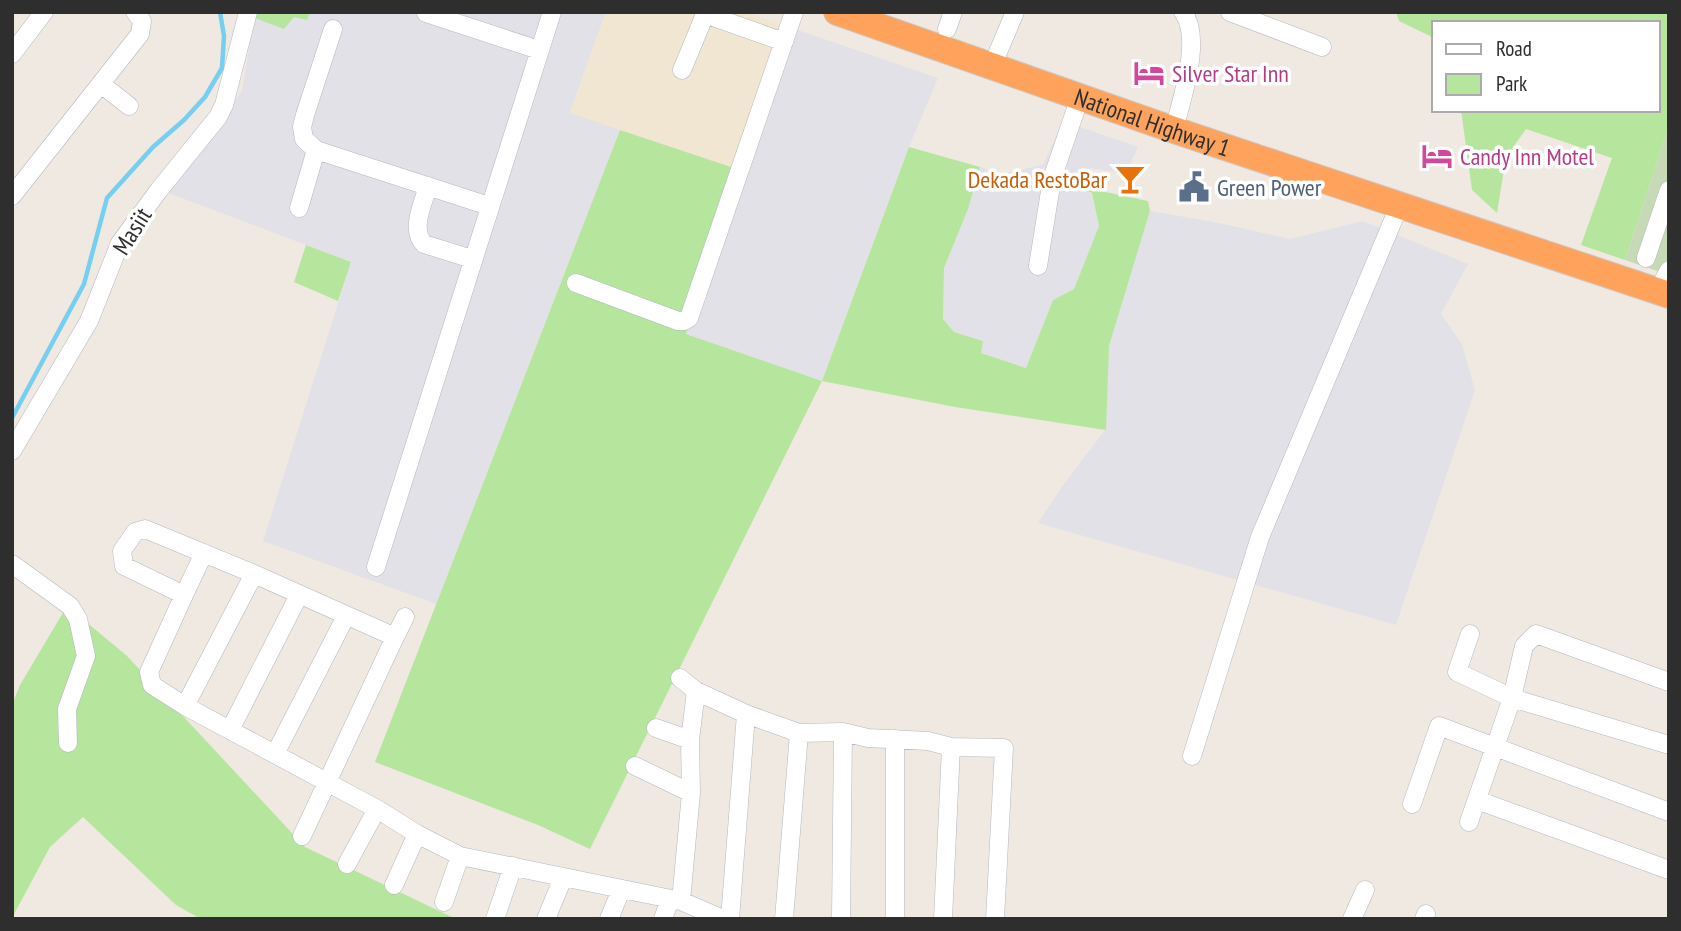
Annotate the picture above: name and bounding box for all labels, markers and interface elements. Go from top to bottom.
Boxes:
legend [1432,21,1660,112]
text: Road [1496,35,1532,62]
hotel icon: Silver Star Inn [1132,56,1166,90]
place label: Silver Star Inn [1172,58,1289,89]
text: Park [1496,70,1527,97]
street label: National Highway 1 [1070,81,1234,163]
hotel icon: Candy Inn Motel [1420,139,1454,173]
place label: Candy Inn Motel [1460,141,1594,172]
bar icon: Dekada RestoBar [1113,162,1147,196]
place label: Dekada RestoBar [968,164,1107,195]
public building icon: Green Power [1177,170,1211,204]
place label: Green Power [1217,172,1322,203]
street label: Masiit [106,201,159,260]

